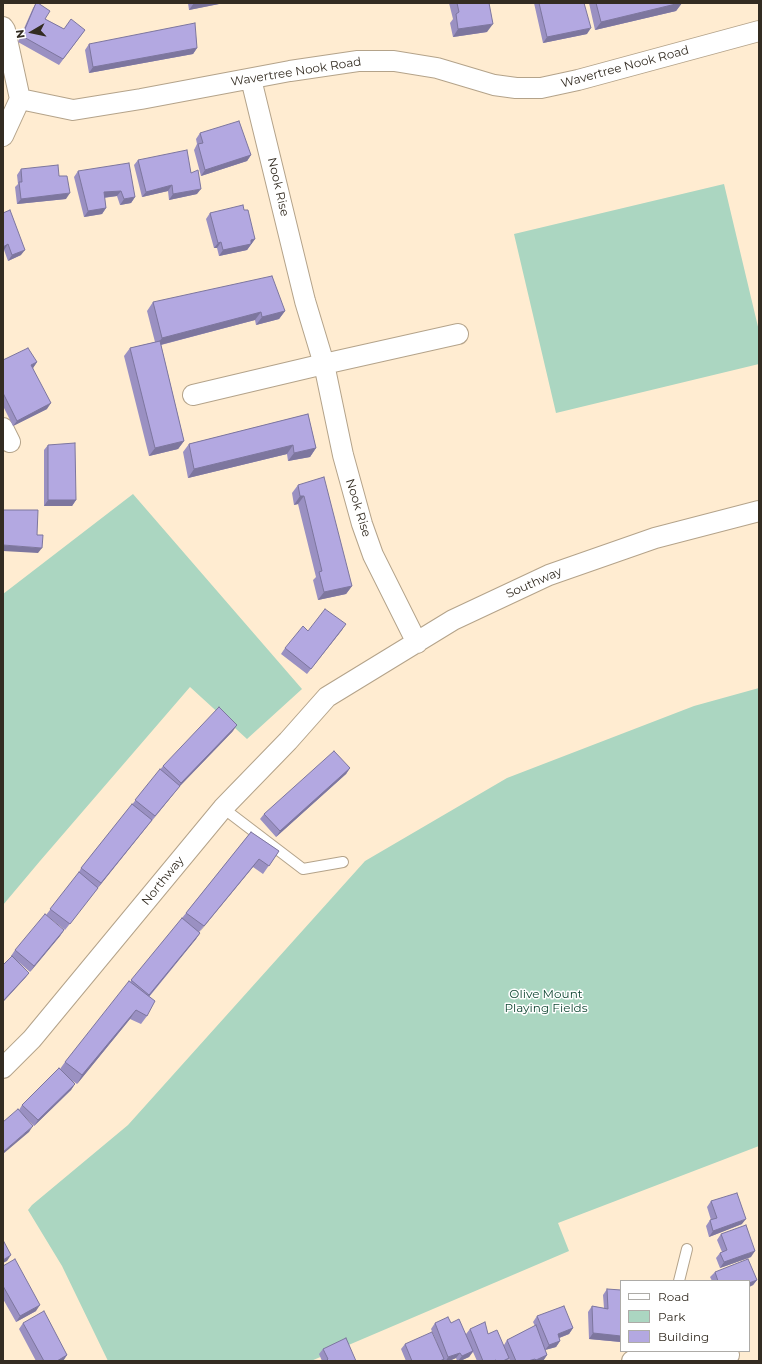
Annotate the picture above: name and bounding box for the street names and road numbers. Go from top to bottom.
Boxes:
street label: Wavertree Nook Road [559,43,691,91]
street label: Wavertree Nook Road [230,55,362,89]
street label: Nook Rise [264,156,292,218]
street label: Nook Rise [342,477,374,539]
street label: Southway [504,564,564,602]
street label: Northway [139,854,187,908]

